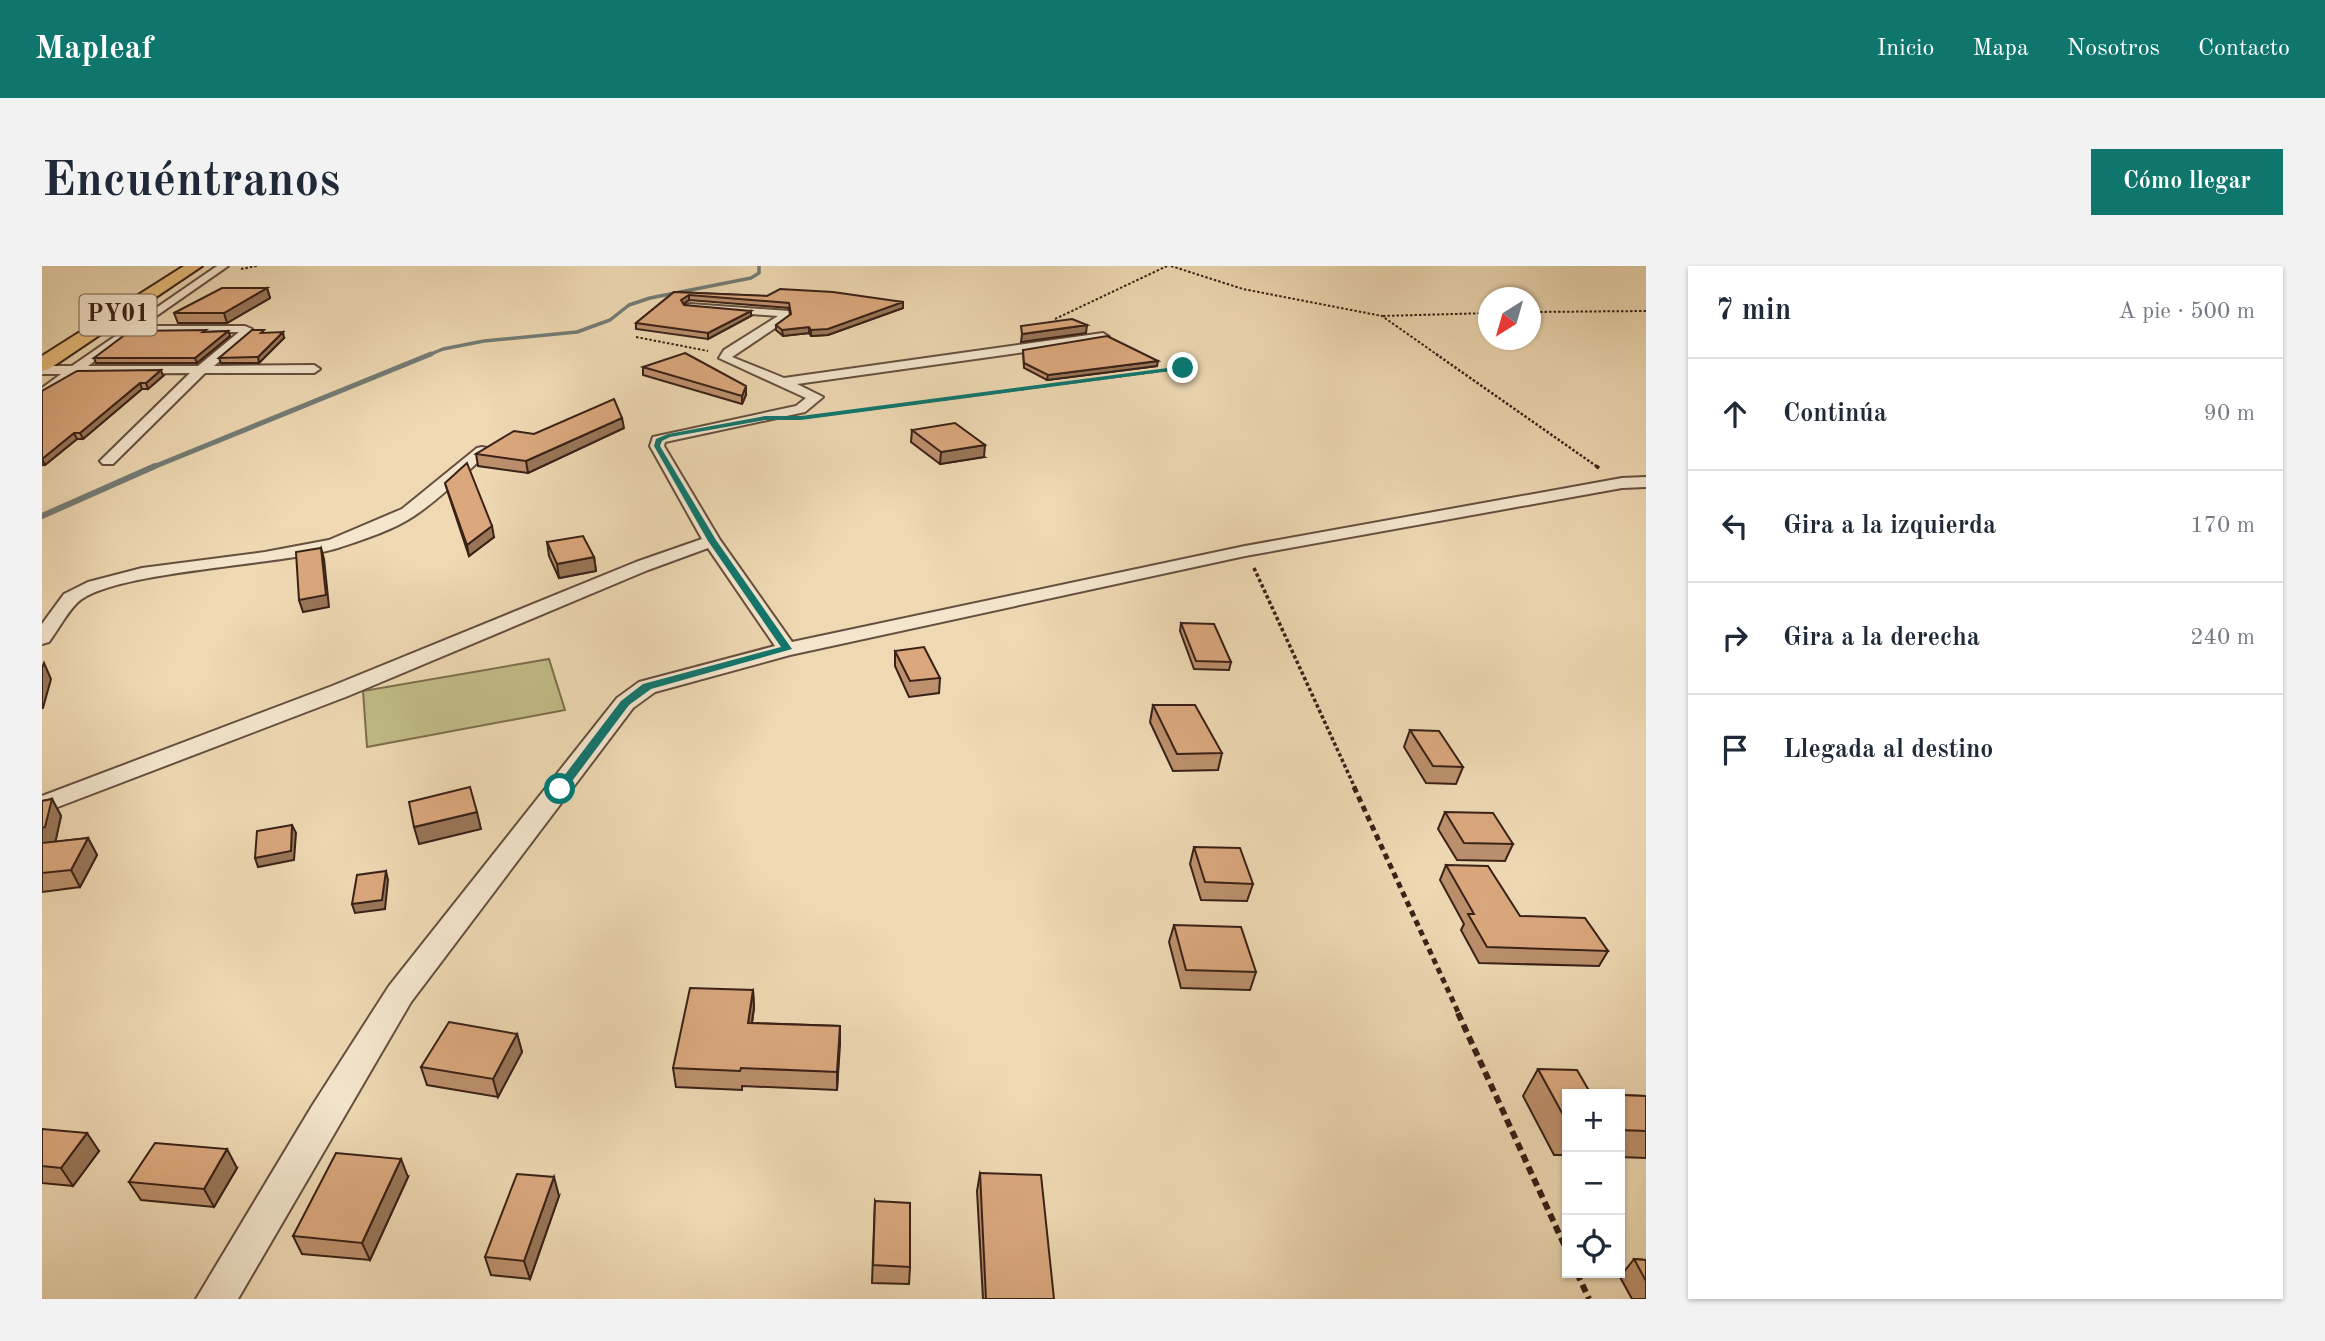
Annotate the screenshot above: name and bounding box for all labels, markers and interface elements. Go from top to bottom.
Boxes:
text: Mapleaf [35,33,153,66]
text: Inicio [1877,37,1935,61]
text: Mapa [1973,37,2029,61]
text: Nosotros [2067,37,2160,61]
text: Contacto [2198,37,2290,61]
button: Cómo llegar [2091,149,2283,215]
text: Encuéntranos [42,158,340,207]
north arrow [1478,287,1541,350]
road number: PY01 [80,294,156,336]
text: 7 min [1716,296,1791,326]
text: A pie · 500 m [2118,300,2255,323]
route end [1167,352,1198,383]
icon: ahead [1716,395,1754,433]
text: Continúa [1783,401,1887,427]
text: 90 m [2204,402,2255,425]
icon: left [1716,507,1754,545]
text: Gira a la izquierda [1783,513,1996,539]
text: 170 m [2190,514,2255,537]
icon: right [1716,619,1754,657]
text: Gira a la derecha [1783,625,1980,651]
text: 240 m [2190,626,2255,649]
icon: arrive [1716,731,1754,769]
text: Llegada al destino [1783,737,1993,763]
route start [544,773,575,804]
map controls [1562,1089,1625,1278]
button: + [1562,1089,1625,1152]
button: − [1562,1152,1625,1215]
button: locate [1562,1215,1625,1278]

